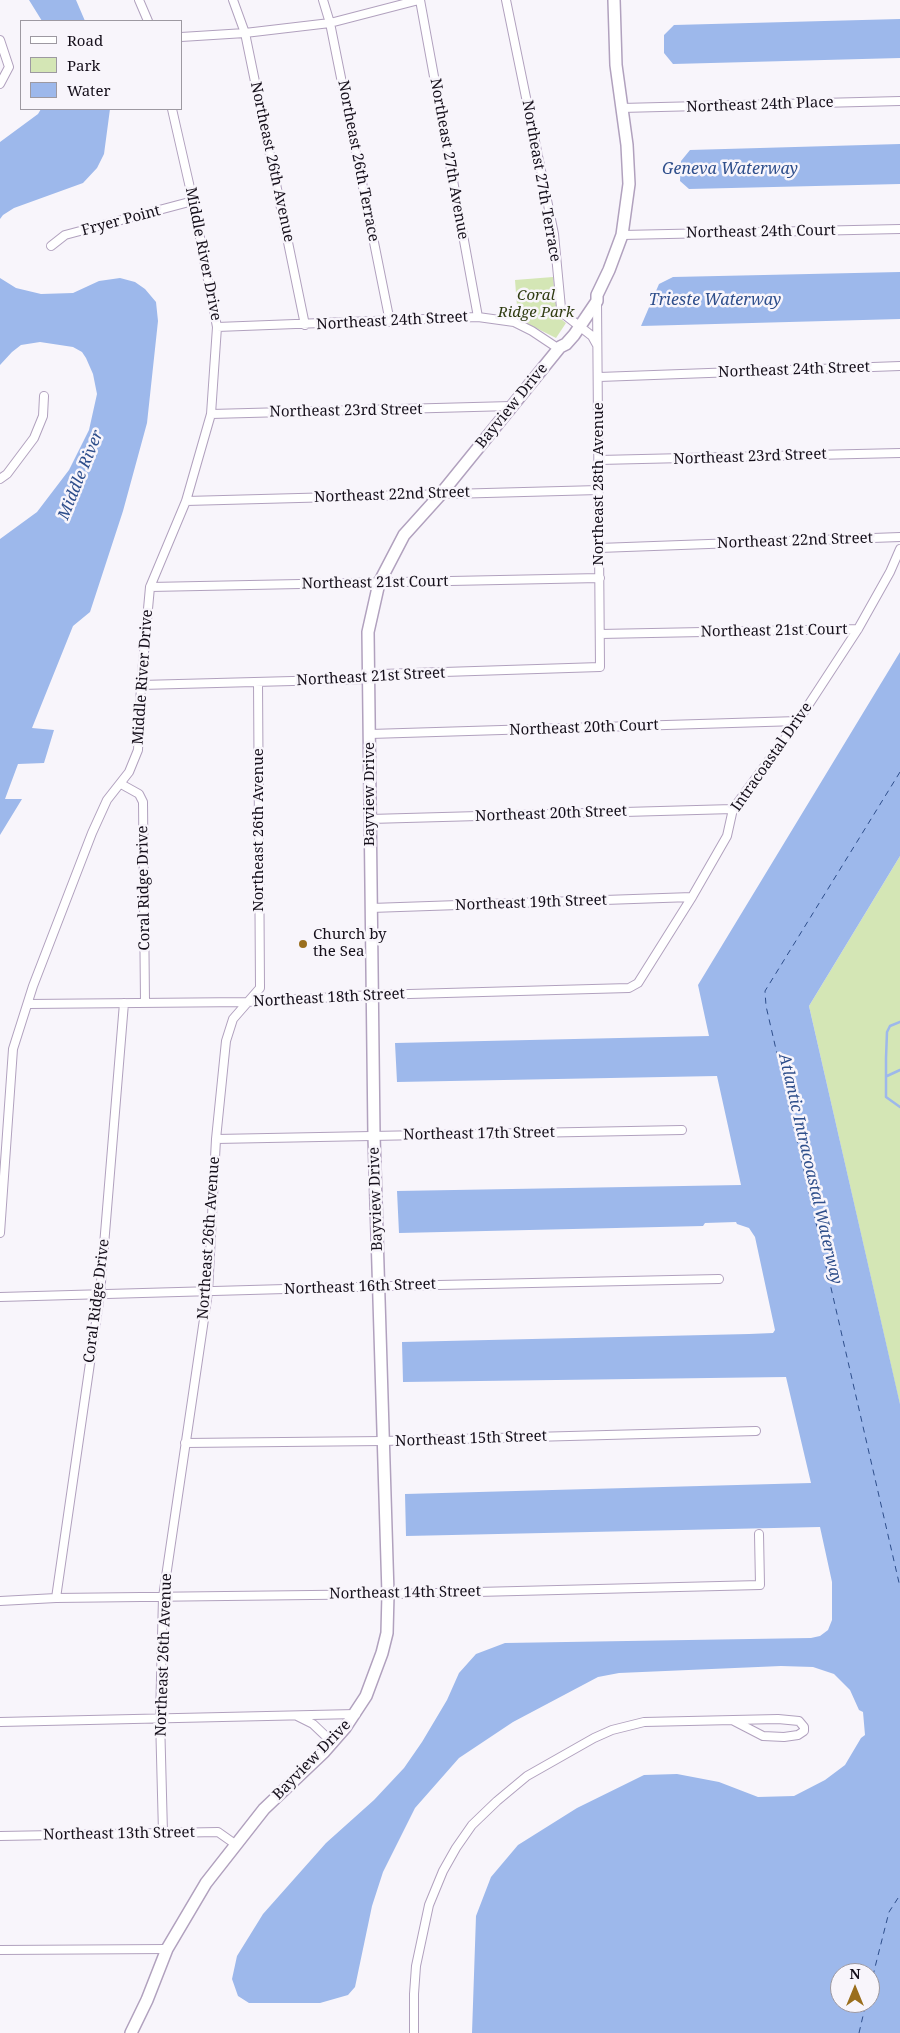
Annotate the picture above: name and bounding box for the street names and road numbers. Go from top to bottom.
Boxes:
street label: Northeast 27th Avenue [426,77,472,241]
street label: Northeast 26th Terrace [334,79,382,243]
street label: Northeast 26th Avenue [246,80,298,244]
street label: Northeast 24th Place [686,93,834,117]
street label: Northeast 27th Terrace [518,99,564,263]
street label: Middle River Drive [181,186,225,322]
street label: Fryer Point [80,202,162,240]
street label: Northeast 24th Court [686,222,836,242]
street label: Northeast 24th Street [316,308,468,334]
street label: Northeast 24th Street [718,358,870,382]
street label: Bayview Drive [472,360,552,452]
street label: Northeast 23rd Street [269,401,423,421]
street label: Northeast 28th Avenue [590,402,608,566]
street label: Northeast 23rd Street [673,445,827,469]
street label: Northeast 22nd Street [314,483,470,507]
street label: Northeast 22nd Street [717,529,873,553]
street label: Northeast 21st Court [301,573,449,593]
street label: Middle River Drive [129,609,157,745]
street label: Northeast 21st Court [700,621,848,641]
street label: Northeast 21st Street [296,664,446,690]
street label: Intracoastal Drive [728,699,816,815]
street label: Northeast 20th Court [509,716,659,740]
street label: Bayview Drive [361,742,379,846]
street label: Northeast 26th Avenue [250,748,268,912]
street label: Northeast 20th Street [475,802,627,826]
street label: Coral Ridge Drive [134,825,154,951]
street label: Northeast 19th Street [455,891,607,915]
street label: Northeast 18th Street [253,985,405,1011]
street label: Northeast 17th Street [403,1124,555,1144]
street label: Bayview Drive [365,1147,387,1251]
street label: Northeast 26th Avenue [194,1156,224,1320]
street label: Coral Ridge Drive [80,1238,114,1364]
street label: Northeast 16th Street [284,1275,436,1299]
street label: Northeast 15th Street [395,1427,547,1451]
street label: Northeast 26th Avenue [152,1573,176,1737]
street label: Northeast 14th Street [329,1583,481,1603]
street label: Bayview Drive [269,1716,355,1804]
street label: Northeast 13th Street [43,1824,195,1844]

